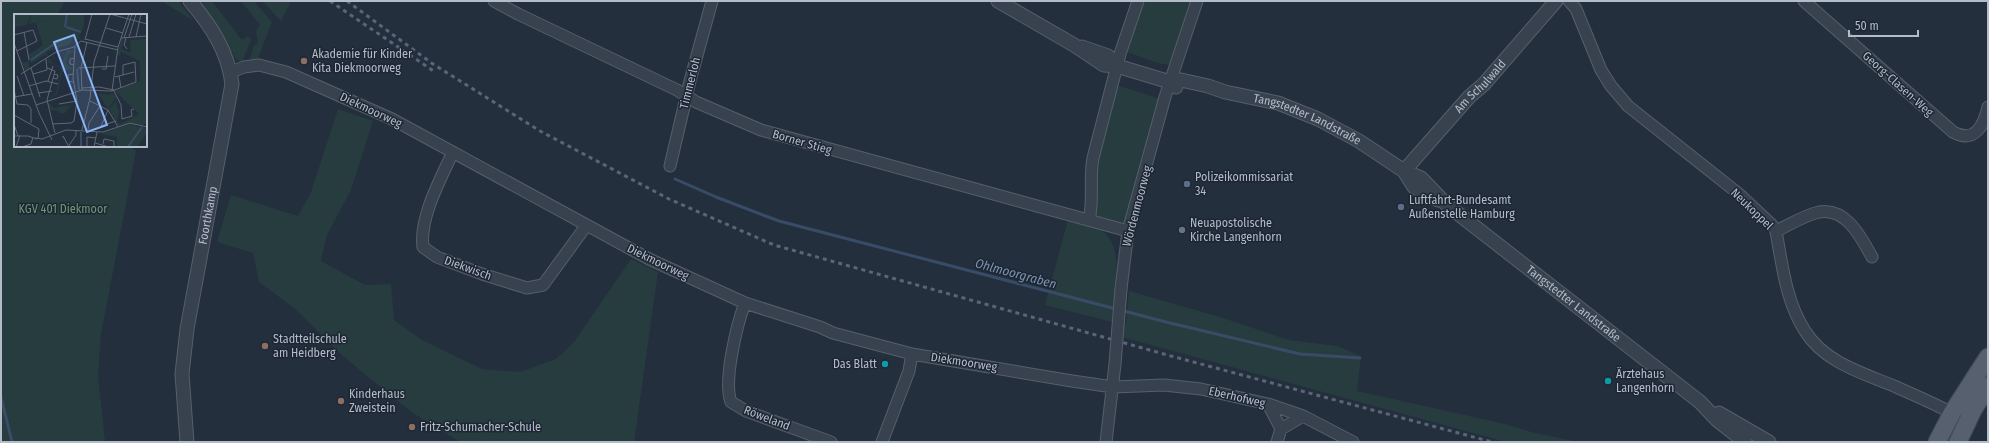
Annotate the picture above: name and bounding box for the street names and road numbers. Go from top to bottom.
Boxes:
street label: Georg-Clasen-Weg [1860,49,1936,120]
street label: Timmerloh [677,56,703,110]
street label: Am Schulwald [1451,57,1509,116]
street label: Diekmoorweg [338,89,405,131]
street label: Tangstedter Landstraße [1252,91,1363,148]
street label: Borner Stieg [771,127,833,157]
street label: Wördenmoorweg [1119,164,1155,248]
street label: Foorthkamp [196,185,220,246]
street label: Neukoppel [1728,186,1776,232]
street label: Diekmoorweg [625,241,691,283]
street label: Diekwisch [443,253,493,283]
street label: Tangstedter Landstraße [1524,262,1624,345]
street label: Diekmoorweg [930,350,999,374]
street label: Eberhofweg [1207,384,1267,410]
street label: Röweland [742,403,792,433]

